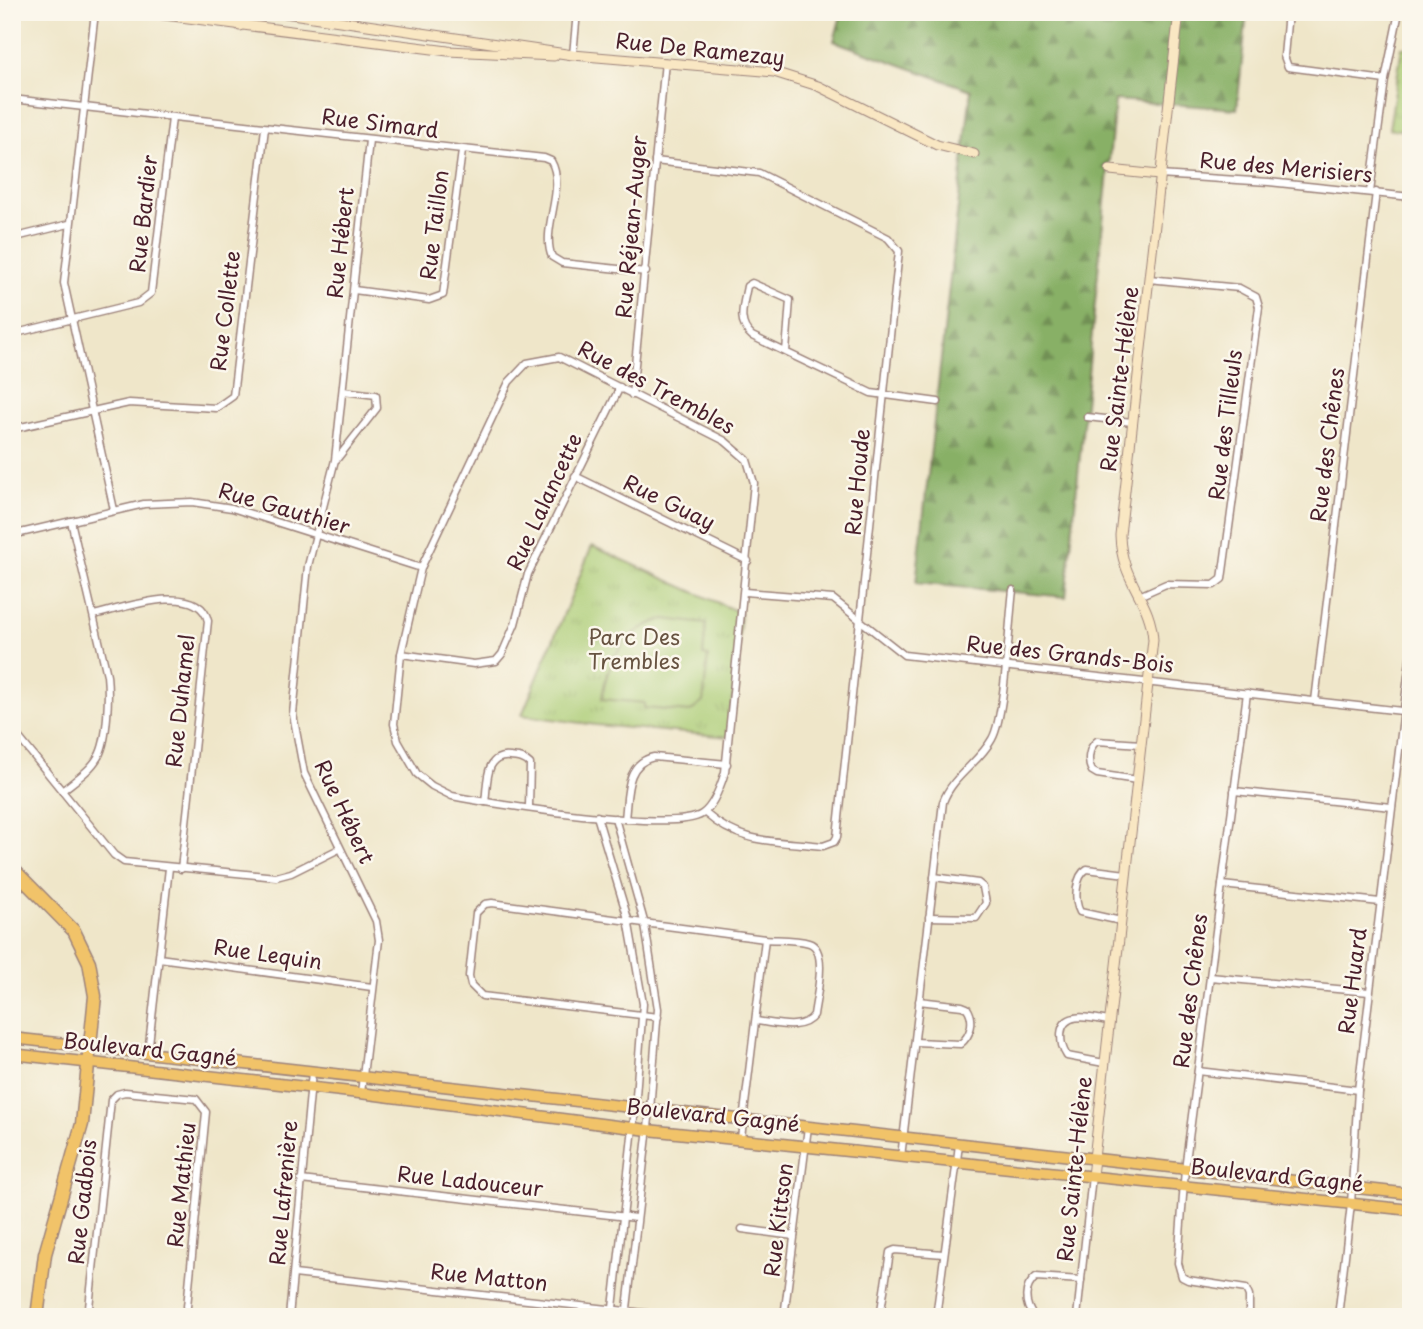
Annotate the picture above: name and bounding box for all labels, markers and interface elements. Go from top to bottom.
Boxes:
street label: Rue De Ramezay [614,23,786,73]
street label: Rue Simard [320,99,441,145]
street label: Rue Réjean-Auger [606,134,654,320]
street label: Rue des Merisiers [1198,143,1374,190]
street label: Rue Bardier [120,153,164,274]
street label: Rue Taillon [410,168,456,282]
street label: Rue Hébert [317,186,361,300]
street label: Rue Collette [201,249,247,373]
street label: Rue Sainte-Hélène [1091,284,1145,473]
street label: Rue des Trembles [573,331,741,441]
street label: Rue des Tilleuls [1199,348,1249,502]
street label: Rue des Chênes [1301,366,1351,524]
street label: Rue Lalancette [497,427,589,575]
street label: Rue Houde [835,427,877,537]
street label: Rue Guay [618,465,721,537]
street label: Rue Gauthier [215,473,355,541]
park label: Parc Des Trembles [588,620,680,676]
street label: Rue des Grands-Bois [965,626,1175,680]
street label: Rue Duhamel [156,633,202,769]
street label: Rue Hébert [308,754,384,869]
street label: Rue des Chênes [1164,912,1214,1070]
street label: Rue Huard [1329,925,1373,1036]
street label: Rue Lequin [212,930,325,976]
street label: Boulevard Gagné [62,1023,239,1073]
street label: Rue Sainte-Hélène [1047,1074,1099,1263]
street label: Boulevard Gagné [625,1089,802,1139]
street label: Rue Lafrenière [260,1119,304,1267]
street label: Rue Mathieu [158,1121,203,1249]
street label: Rue Gadbois [59,1138,103,1266]
street label: Boulevard Gagné [1189,1149,1366,1199]
street label: Rue Ladouceur [396,1156,545,1204]
street label: Rue Kittson [754,1161,800,1279]
street label: Rue Matton [429,1254,549,1298]

